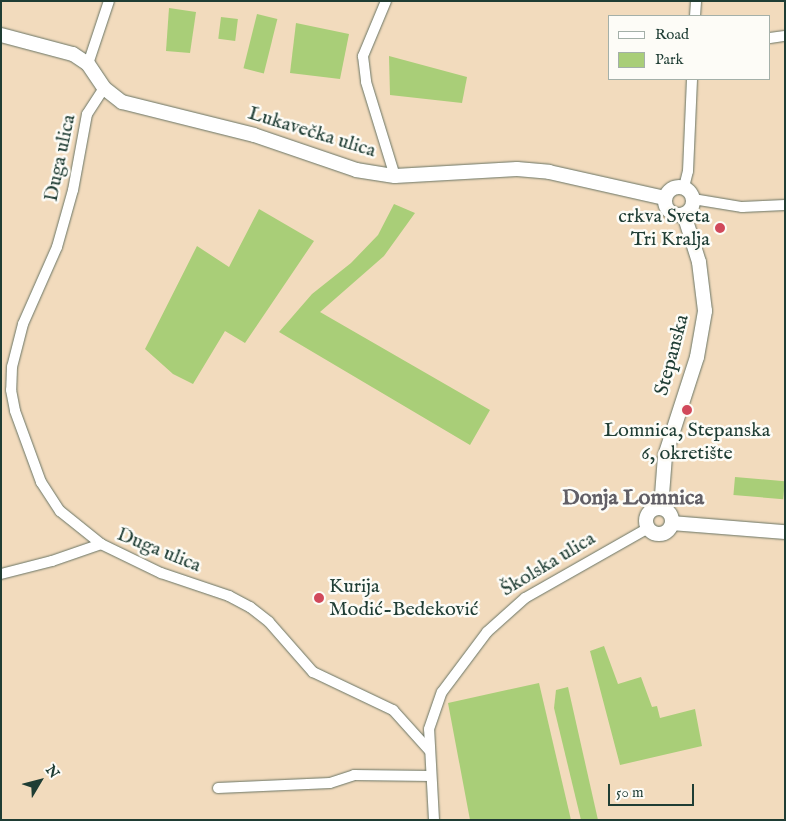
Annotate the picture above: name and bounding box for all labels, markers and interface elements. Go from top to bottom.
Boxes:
legend [608,15,771,80]
text: Road [655,25,689,44]
text: Park [655,50,684,69]
street label: Lukavečka ulica [245,101,379,163]
street label: Duga ulica [39,112,81,204]
place label: crkva Sveta Tri Kralja [618,205,710,252]
marker: crkva Sveta Tri Kralja [714,222,726,234]
street label: Stepanska [650,312,694,398]
marker: Lomnica, Stepanska 6, okretište [681,404,693,416]
place label: Lomnica, Stepanska 6, okretište [604,418,770,465]
district label: Donja Lomnica [562,486,704,512]
street label: Duga ulica [113,522,205,578]
street label: Školska ulica [496,526,600,602]
place label: Kurija Modić-Bedeković [329,574,478,621]
marker: Kurija Modić-Bedeković [313,592,325,604]
north arrow [15,756,65,806]
text: N [41,762,63,782]
scale bar [611,774,697,806]
text: 50 m [616,783,644,802]

